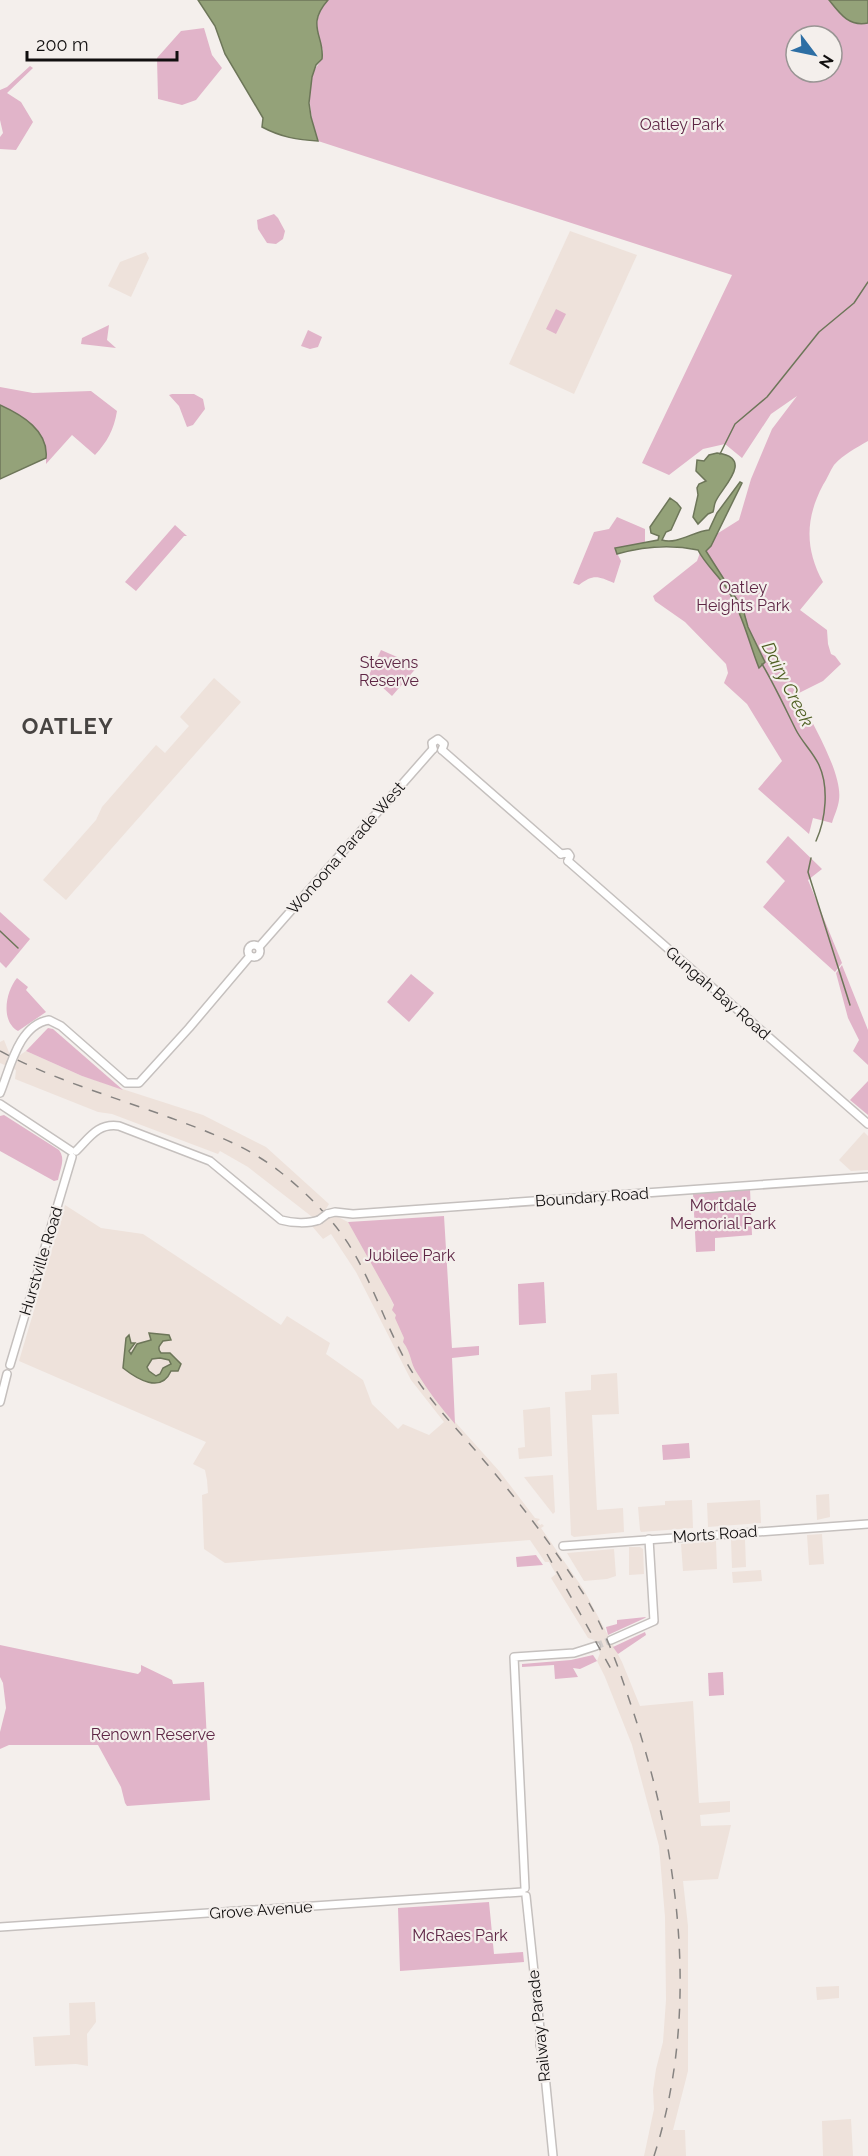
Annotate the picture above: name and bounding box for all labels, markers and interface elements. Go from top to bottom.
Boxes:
scale bar [27,24,177,62]
north arrow [784,24,844,84]
text: 200 m [36,34,89,55]
text: N [815,51,838,72]
park label: Oatley Park [640,115,725,134]
park label: Oatley Heights Park [696,578,790,615]
water label: Dairy Creek [758,638,819,730]
park label: Stevens Reserve [359,653,419,690]
district label: OATLEY [22,713,114,739]
street label: Wonoona Parade West [283,777,409,918]
street label: Gungah Bay Road [662,942,774,1044]
street label: Boundary Road [534,1184,650,1210]
park label: Mortdale Memorial Park [670,1196,776,1233]
street label: Hurstville Road [15,1204,67,1318]
park label: Jubilee Park [365,1246,456,1265]
street label: Morts Road [672,1522,758,1546]
park label: Renown Reserve [91,1725,215,1744]
street label: Grove Avenue [209,1897,313,1923]
park label: McRaes Park [412,1926,508,1945]
street label: Railway Parade [524,1969,554,2083]

